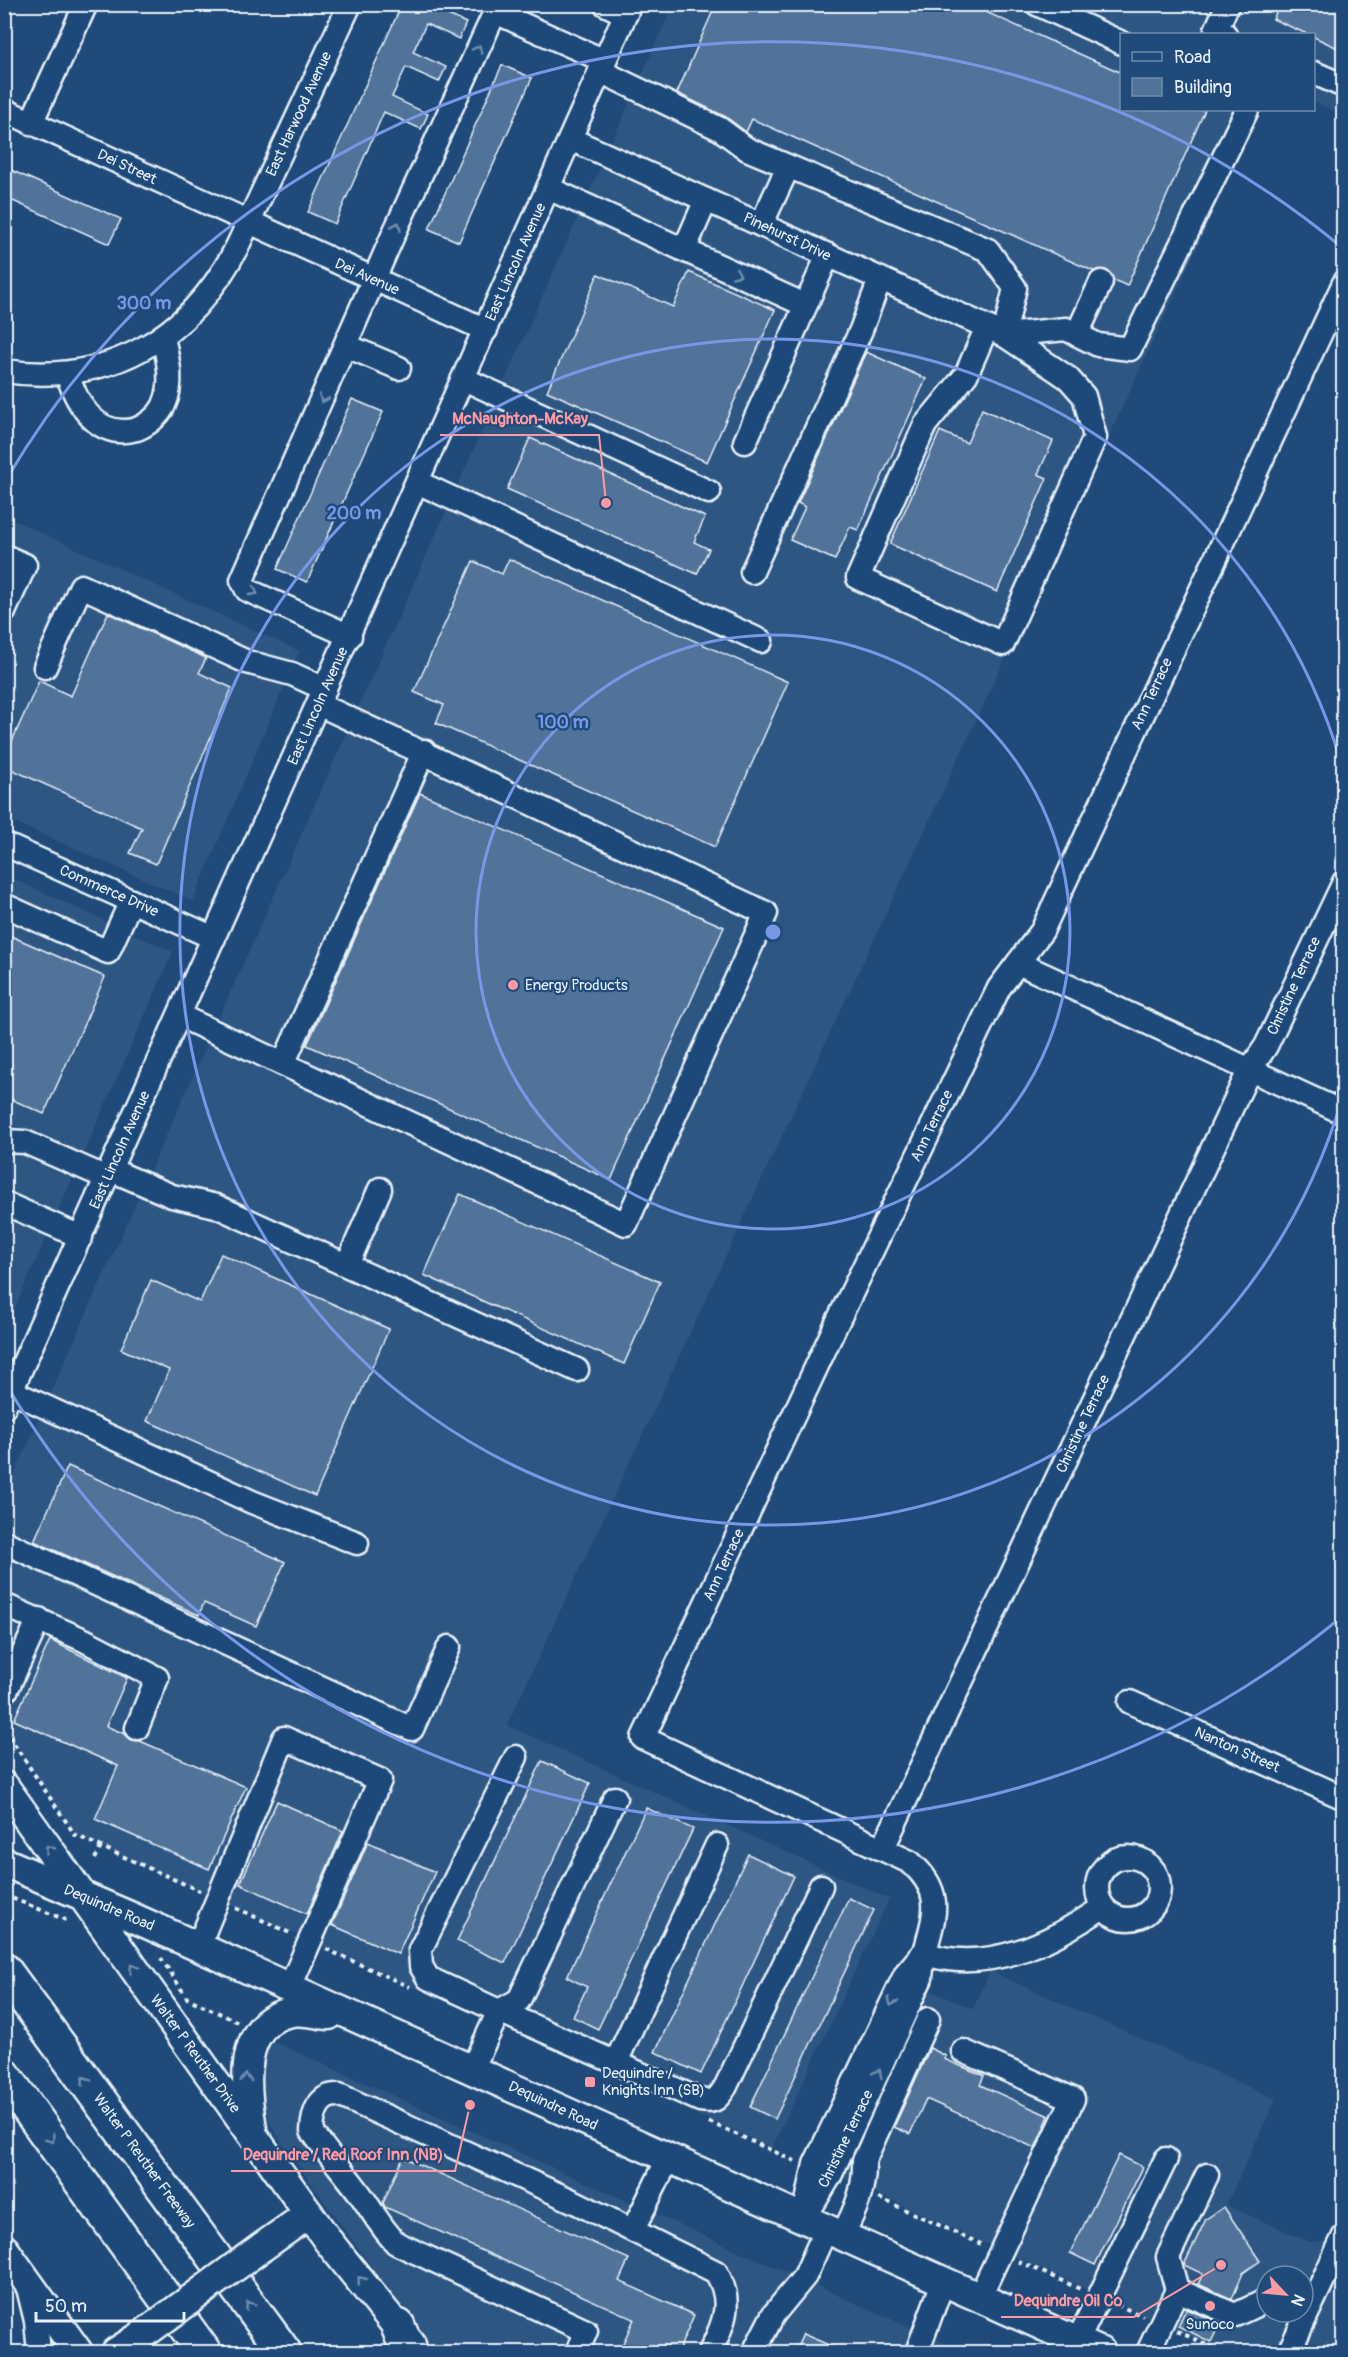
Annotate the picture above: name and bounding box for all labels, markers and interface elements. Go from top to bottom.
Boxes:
legend [1120,33,1315,111]
one-way arrow [471,44,483,55]
text: Road [1174,46,1211,69]
street label: East Harwood Avenue [262,48,337,179]
text: Building [1174,76,1232,99]
street label: Dei Street [94,145,161,189]
street label: East Lincoln Avenue [481,199,551,324]
street label: Pinehurst Drive [740,208,834,266]
one-way arrow [390,222,402,233]
street label: Dei Avenue [332,254,403,300]
one-way arrow [731,267,742,279]
text: 300 m [117,292,171,315]
one-way arrow [318,393,330,404]
callout: McNaughton-McKay [440,401,599,435]
text: McNaughton-McKay [452,409,588,429]
text: 200 m [327,502,381,525]
one-way arrow [248,585,258,596]
street label: East Lincoln Avenue [283,643,353,768]
street label: Ann Terrace [1127,654,1177,733]
text: 100 m [537,711,589,734]
street label: Commerce Drive [56,861,162,922]
centre of rings [763,922,783,942]
street label: Christine Terrace [1263,933,1325,1038]
place label: Energy Products [525,976,628,995]
marker: Energy Products [506,978,520,992]
street label: Ann Terrace [906,1086,958,1165]
street label: East Lincoln Avenue [85,1087,155,1212]
street label: Christine Terrace [1052,1371,1114,1476]
street label: Ann Terrace [699,1525,749,1604]
street label: Nanton Street [1191,1723,1283,1778]
one-way arrow [45,1845,56,1856]
street label: Dequindre Road [61,1880,157,1936]
one-way arrow [129,1964,140,1975]
street label: Walter P Reuther Drive [146,1991,245,2117]
one-way arrow [888,1995,900,2006]
place label: Dequindre / Knights Inn (SB) [602,2064,705,2100]
one-way arrow [870,2069,882,2080]
one-way arrow [240,2073,253,2082]
marker: Dequindre / Knights Inn (SB) [583,2075,597,2089]
one-way arrow [81,2076,92,2087]
street label: Dequindre Road [505,2077,601,2135]
street label: Christine Terrace [814,2087,878,2191]
street label: Walter P Reuther Freeway [89,2090,200,2233]
one-way arrow [44,2133,55,2144]
callout: Dequindre / Red Roof Inn (NB) [231,2137,455,2171]
text: Dequindre / Red Roof Inn (NB) [243,2145,443,2165]
north arrow [1255,2264,1315,2324]
one-way arrow [357,2276,368,2287]
callout: Dequindre Oil Co [1001,2283,1134,2317]
scale bar [36,2285,184,2323]
text: Dequindre Oil Co [1014,2291,1123,2311]
text: N [1286,2291,1309,2310]
text: 50 m [45,2295,87,2318]
marker: Sunoco [1203,2299,1217,2313]
one-way arrow [246,2301,257,2312]
place label: Sunoco [1186,2315,1234,2334]

